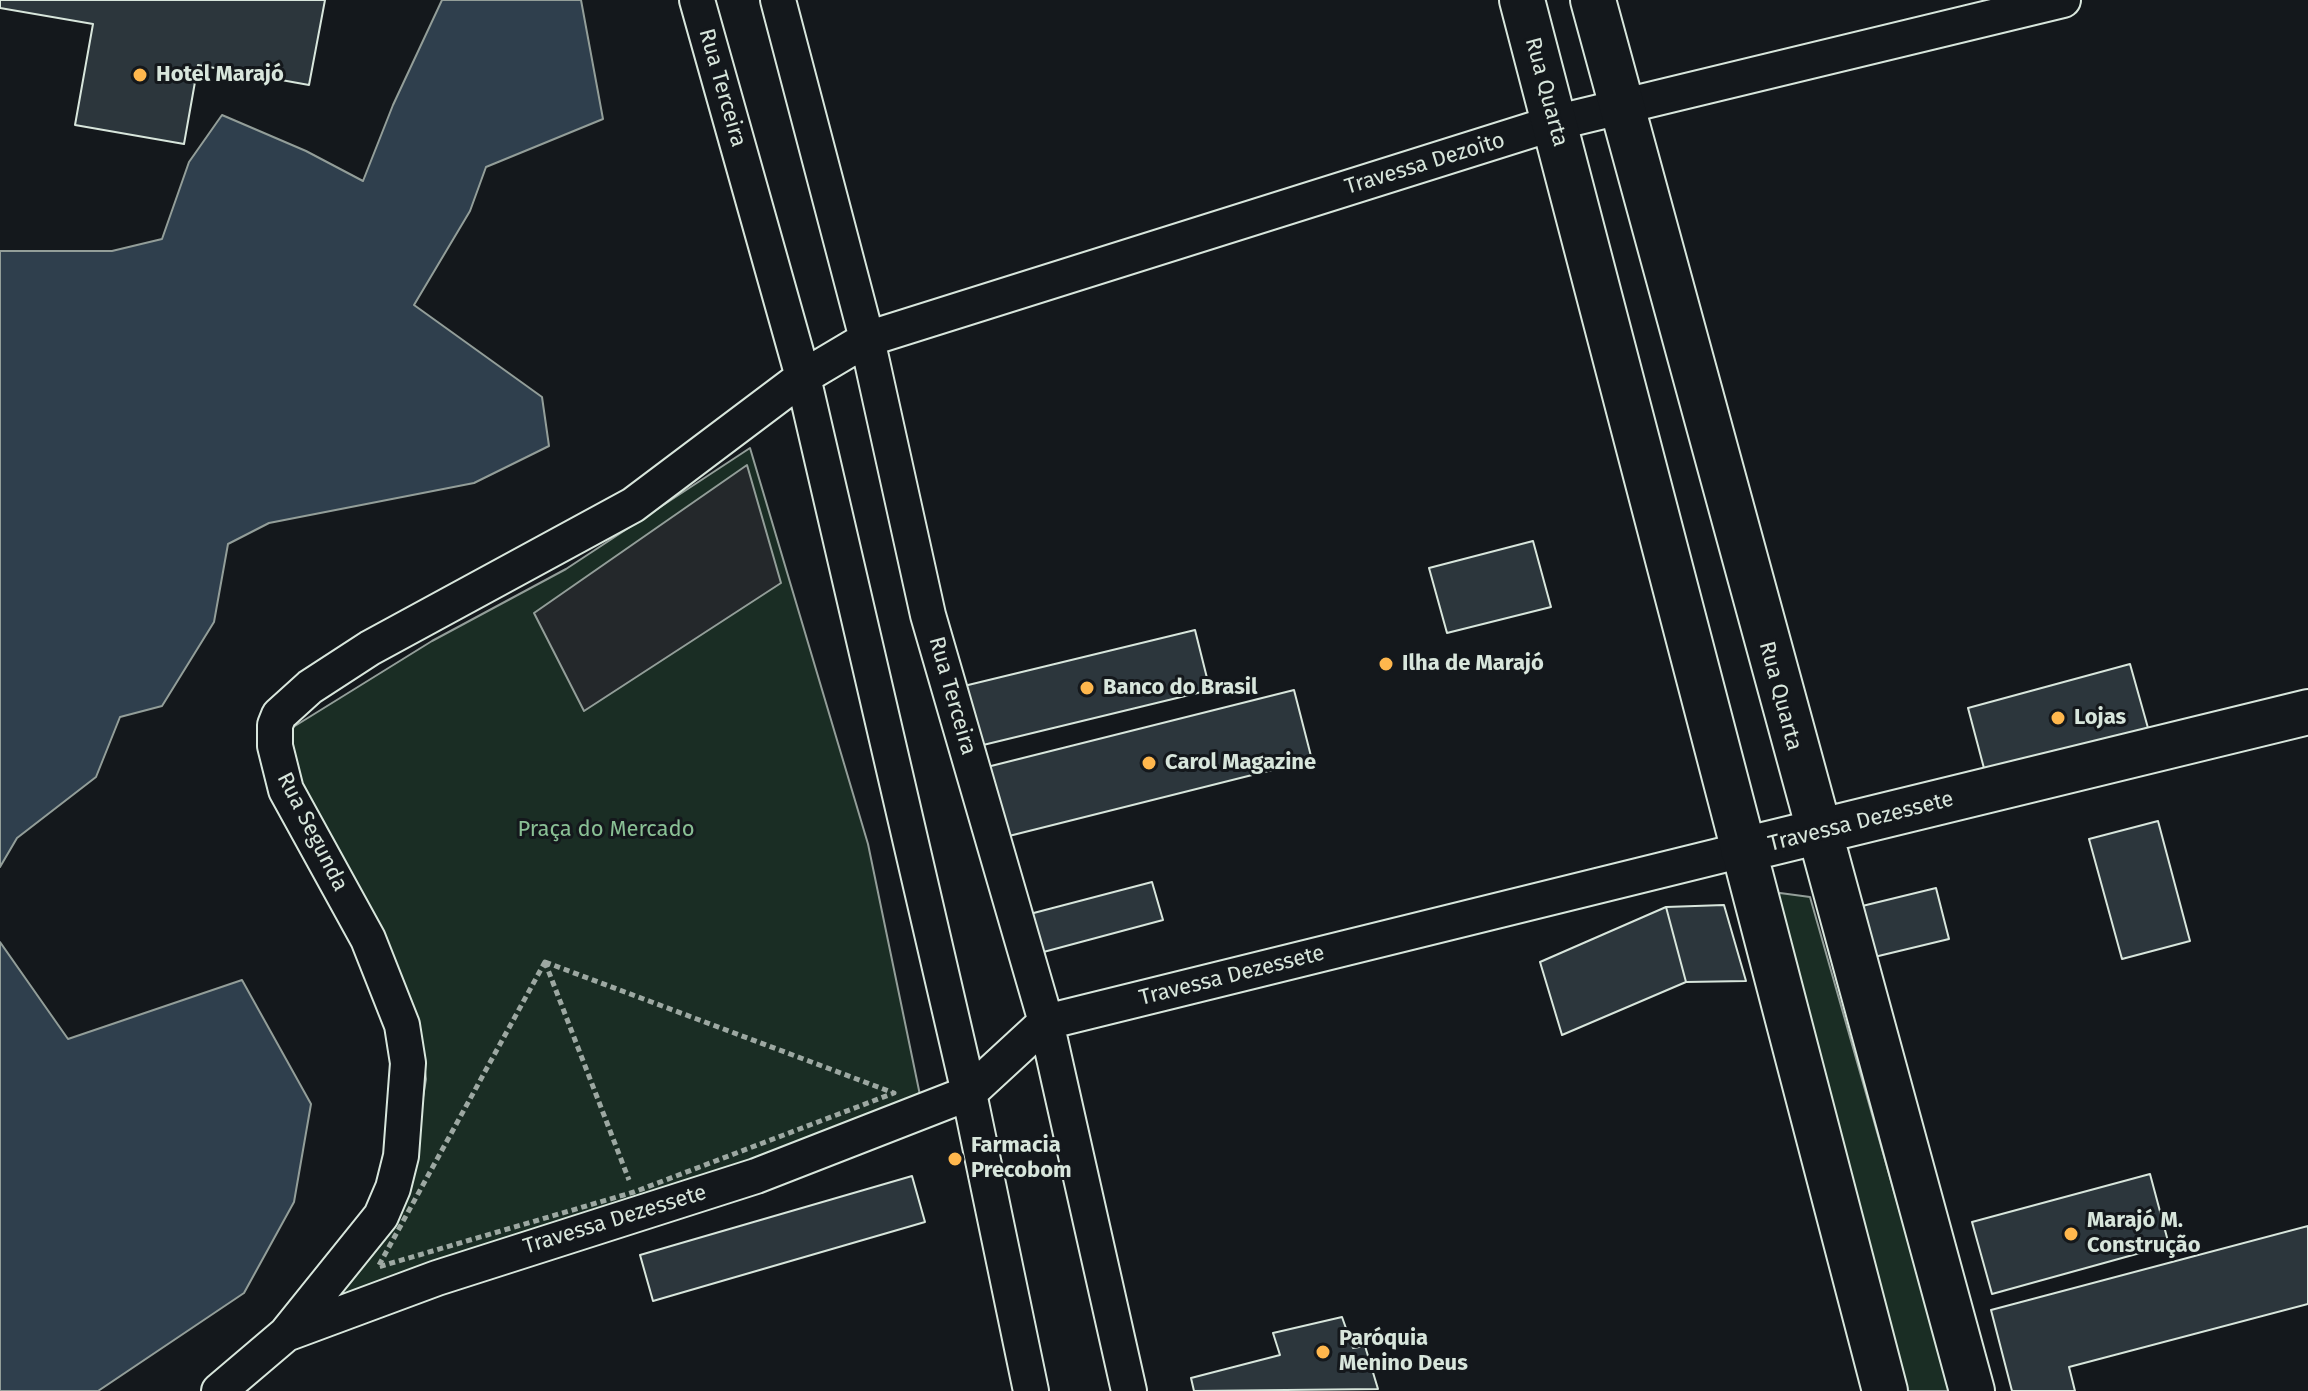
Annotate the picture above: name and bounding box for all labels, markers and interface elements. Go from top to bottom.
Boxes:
street label: Rua Terceira [693,26,751,150]
street label: Rua Quarta [1519,34,1573,150]
place label: Hotel Marajó [156,62,284,88]
marker: Hotel Marajó [131,66,149,84]
street label: Travessa Dezoito [1342,127,1508,201]
street label: Rua Terceira [923,634,981,758]
street label: Rua Quarta [1753,638,1807,754]
place label: Ilha de Marajó [1402,651,1544,677]
marker: Ilha de Marajó [1377,655,1395,673]
place label: Banco do Brasil [1103,675,1258,701]
marker: Banco do Brasil [1078,679,1096,697]
place label: Lojas [2074,705,2126,731]
marker: Lojas [2049,709,2067,727]
place label: Carol Magazine [1165,750,1316,776]
marker: Carol Magazine [1140,754,1158,772]
street label: Rua Segunda [271,768,353,896]
street label: Travessa Dezessete [1766,786,1956,858]
park label: Praça do Mercado [517,817,695,843]
street label: Travessa Dezessete [1137,940,1327,1012]
place label: Farmacia Precobom [971,1133,1072,1184]
marker: Farmacia Precobom [946,1150,964,1168]
street label: Travessa Dezessete [520,1180,710,1260]
place label: Marajó M. Construção [2087,1208,2200,1260]
marker: Marajó M. Construção [2062,1225,2080,1243]
place label: Paróquia Menino Deus [1339,1326,1468,1378]
marker: Paróquia Menino Deus [1314,1343,1332,1361]

